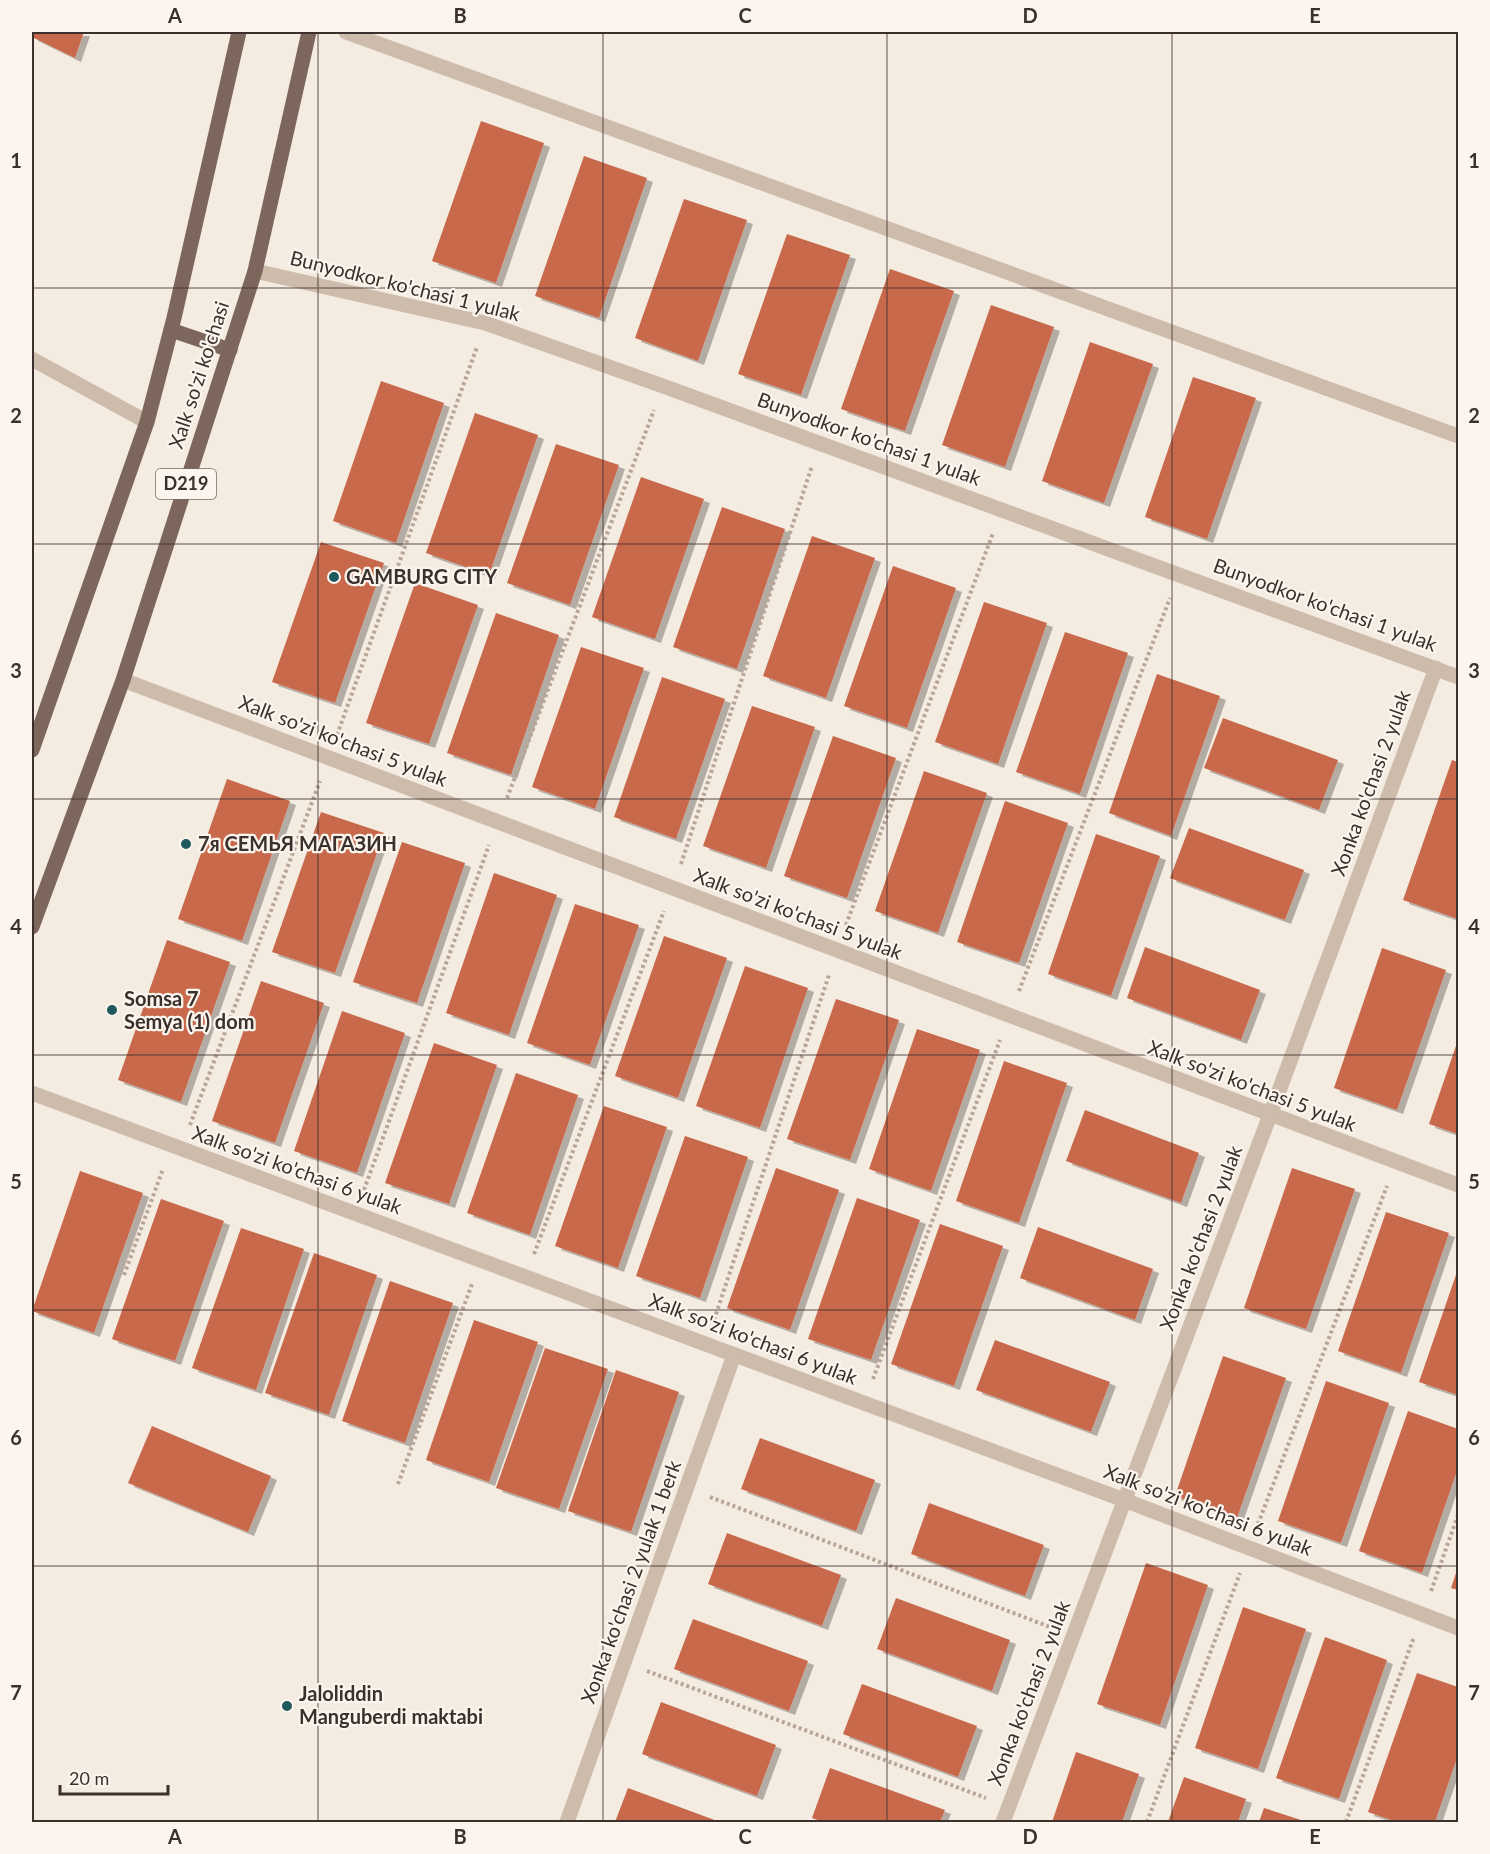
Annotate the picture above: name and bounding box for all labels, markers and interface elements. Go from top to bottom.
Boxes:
text: A [167,3,182,27]
text: B [453,3,467,27]
text: C [738,3,752,27]
text: D [1022,3,1038,27]
text: E [1309,3,1321,27]
text: 1 [10,148,22,172]
text: 1 [1468,148,1480,172]
street label: Bunyodkor ko'chasi 1 yulak [288,245,524,325]
street label: Xalk so'zi ko'chasi [163,298,233,451]
street label: Bunyodkor ko'chasi 1 yulak [754,386,985,490]
text: 2 [10,403,22,427]
text: 2 [1468,403,1480,427]
road number: D219 [156,469,216,499]
street label: Bunyodkor ko'chasi 1 yulak [1210,552,1441,656]
place label: GAMBURG CITY [346,564,498,588]
marker: GAMBURG CITY [327,570,341,584]
text: 3 [10,658,22,682]
text: 3 [1468,658,1480,682]
street label: Xonka ko'chasi 2 yulak [1325,686,1415,879]
street label: Xalk so'zi ko'chasi 5 yulak [236,689,452,791]
place label: 7я СЕМЬЯ МАГАЗИН [198,831,397,855]
marker: 7я СЕМЬЯ МАГАЗИН [179,837,193,851]
street label: Xalk so'zi ko'chasi 5 yulak [691,862,907,964]
text: 4 [10,914,22,938]
text: 4 [1468,914,1480,938]
place label: Somsa 7 Semya (1) dom [124,986,254,1033]
marker: Somsa 7 Semya (1) dom [105,1003,119,1017]
street label: Xalk so'zi ko'chasi 5 yulak [1145,1034,1361,1136]
street label: Xalk so'zi ko'chasi 6 yulak [189,1120,406,1218]
street label: Xonka ko'chasi 2 yulak [1154,1141,1247,1333]
text: 5 [10,1169,22,1193]
text: 5 [1468,1169,1480,1193]
street label: Xalk so'zi ko'chasi 6 yulak [646,1287,862,1389]
text: 6 [10,1425,22,1449]
text: 6 [1468,1425,1480,1449]
street label: Xonka ko'chasi 2 yulak 1 berk [575,1456,686,1706]
street label: Xalk so'zi ko'chasi 6 yulak [1101,1458,1317,1560]
street label: Xonka ko'chasi 2 yulak [982,1596,1075,1788]
text: 7 [10,1680,22,1704]
text: 7 [1468,1680,1480,1704]
place label: Jaloliddin Manguberdi maktabi [299,1681,483,1728]
marker: Jaloliddin Manguberdi maktabi [280,1699,294,1713]
scale bar [60,1758,168,1796]
text: 20 m [69,1767,109,1789]
text: A [167,1824,182,1848]
text: B [453,1824,467,1848]
text: C [738,1824,752,1848]
text: D [1022,1824,1038,1848]
text: E [1309,1824,1321,1848]

